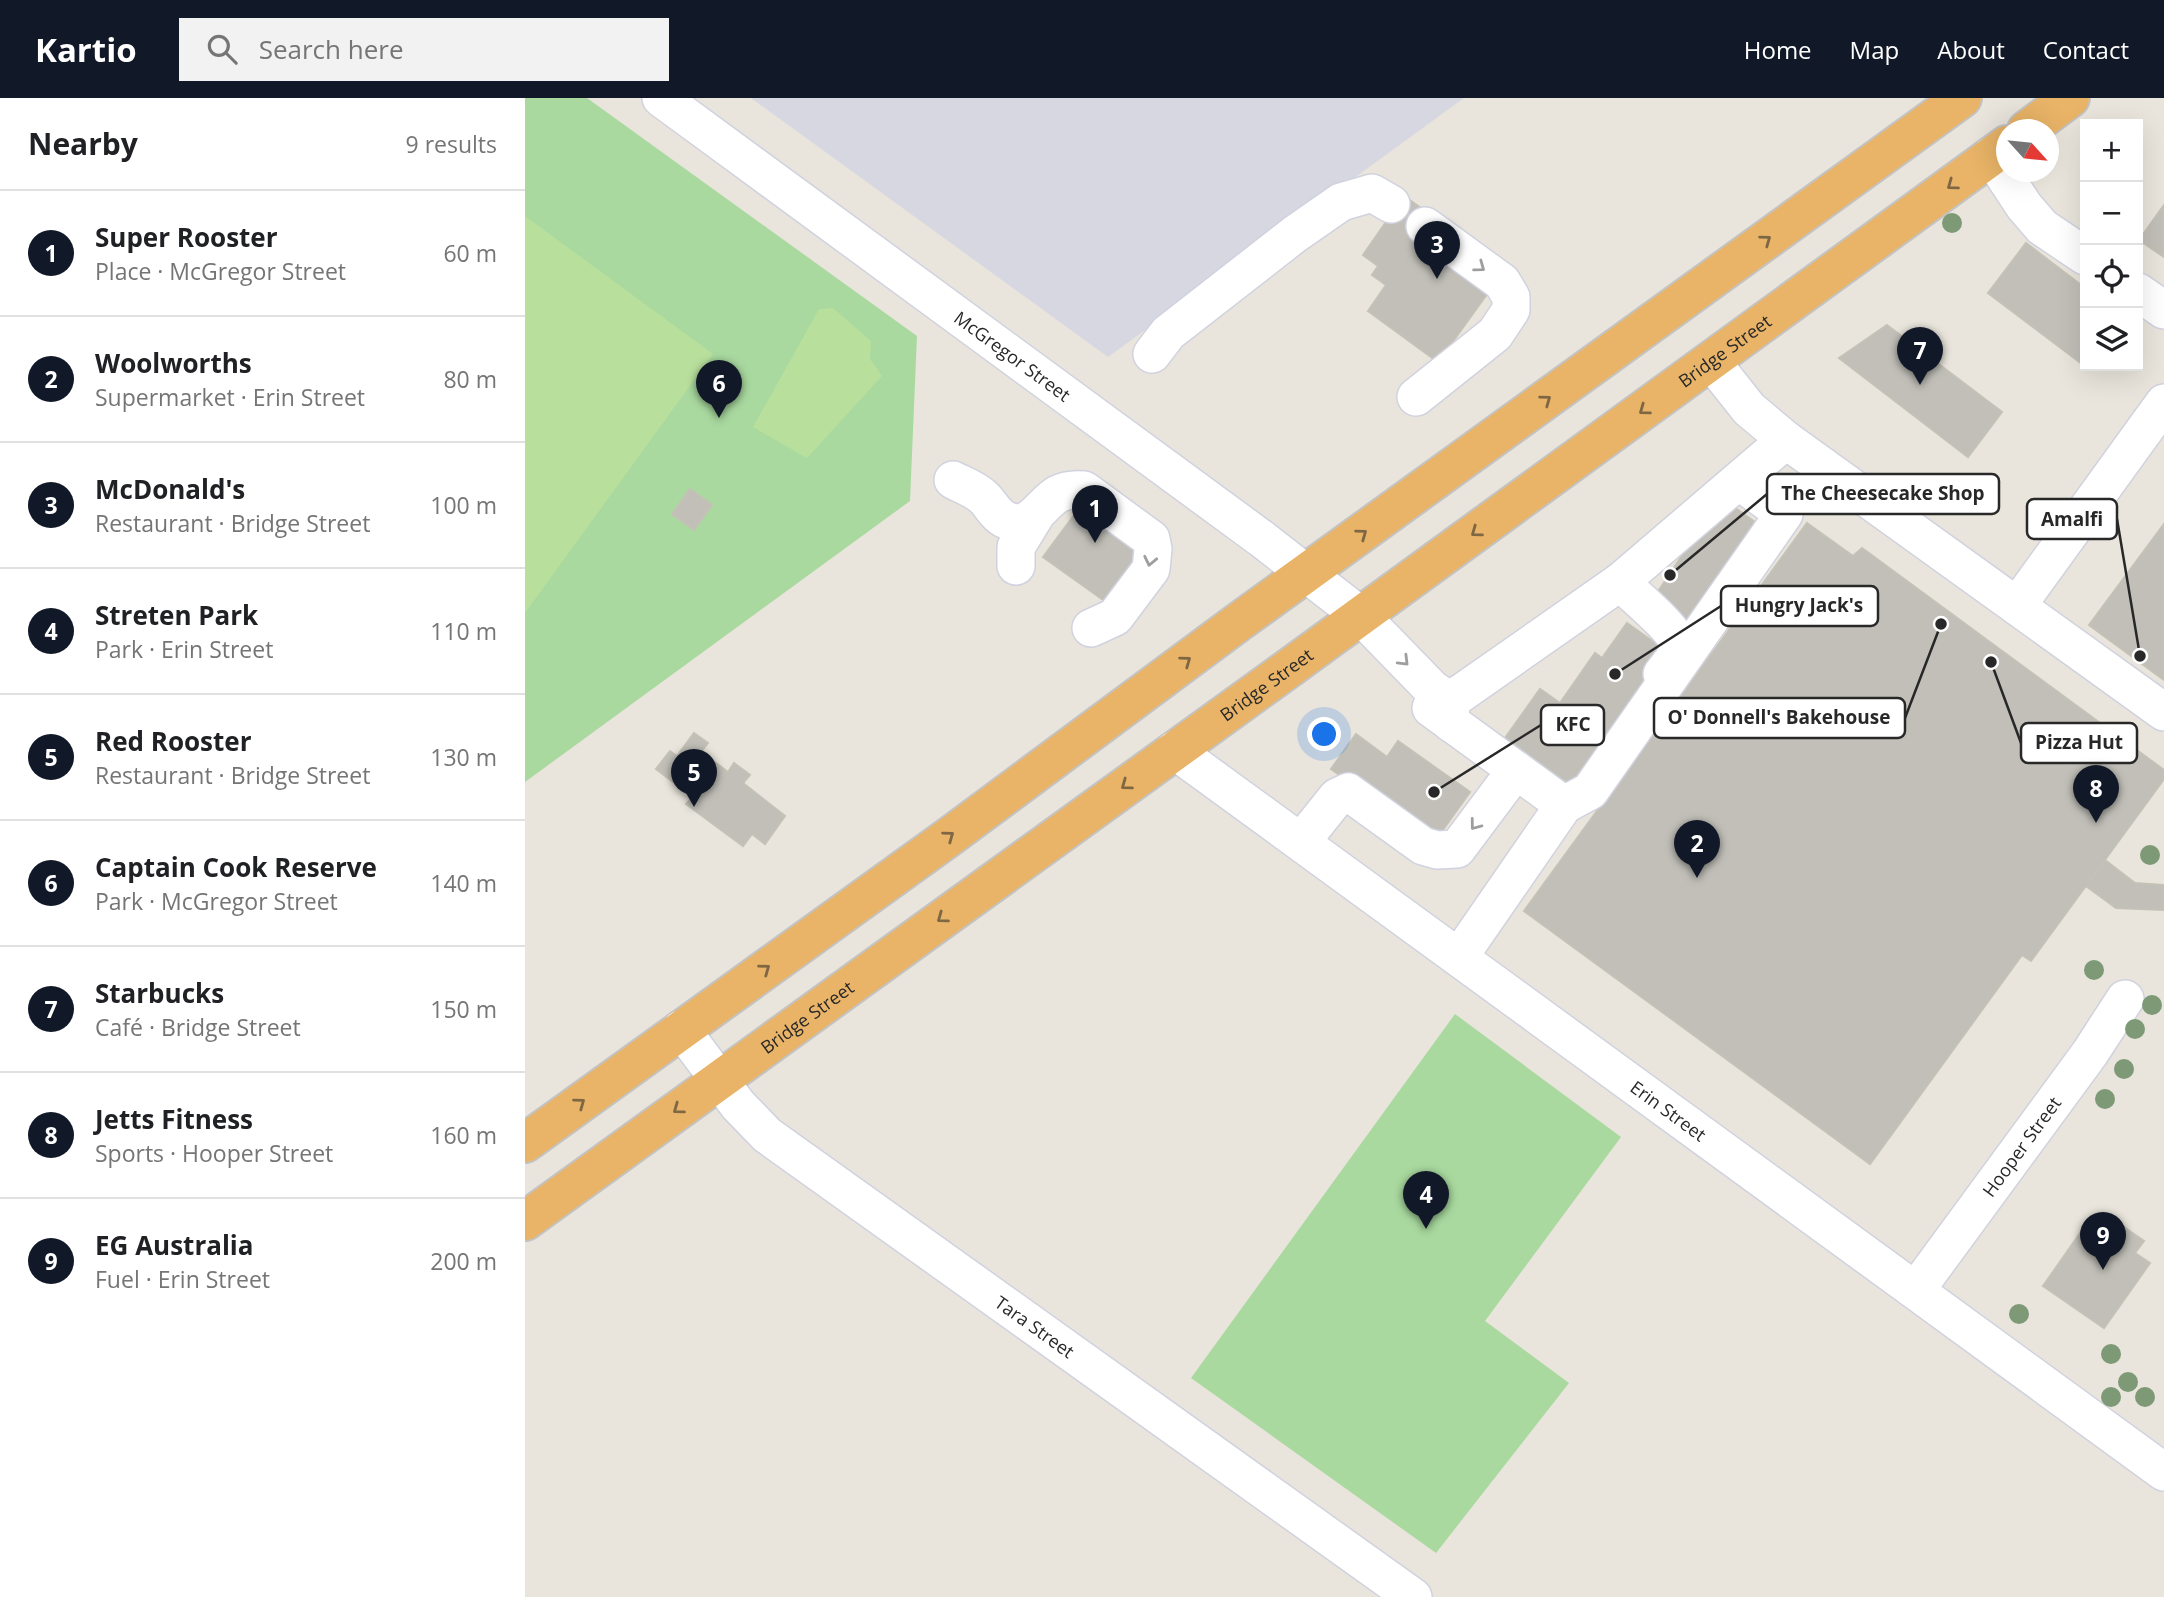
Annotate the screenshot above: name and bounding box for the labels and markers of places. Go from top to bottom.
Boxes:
pin: 3 [1414,221,1460,279]
pin: 7 [1897,327,1943,385]
pin: 6 [696,360,742,418]
callout: The Cheesecake Shop [1767,474,1999,514]
pin: 1 [1072,485,1118,543]
callout: Amalfi [2027,499,2117,539]
callout: Hungry Jack's [1721,586,1878,626]
callout: O' Donnell's Bakehouse [1654,698,1905,738]
callout: KFC [1541,705,1604,745]
callout: Pizza Hut [2021,723,2137,763]
pin: 5 [671,749,717,807]
pin: 8 [2073,765,2119,823]
pin: 2 [1674,820,1720,878]
pin: 4 [1403,1171,1449,1229]
pin: 9 [2080,1212,2126,1270]

